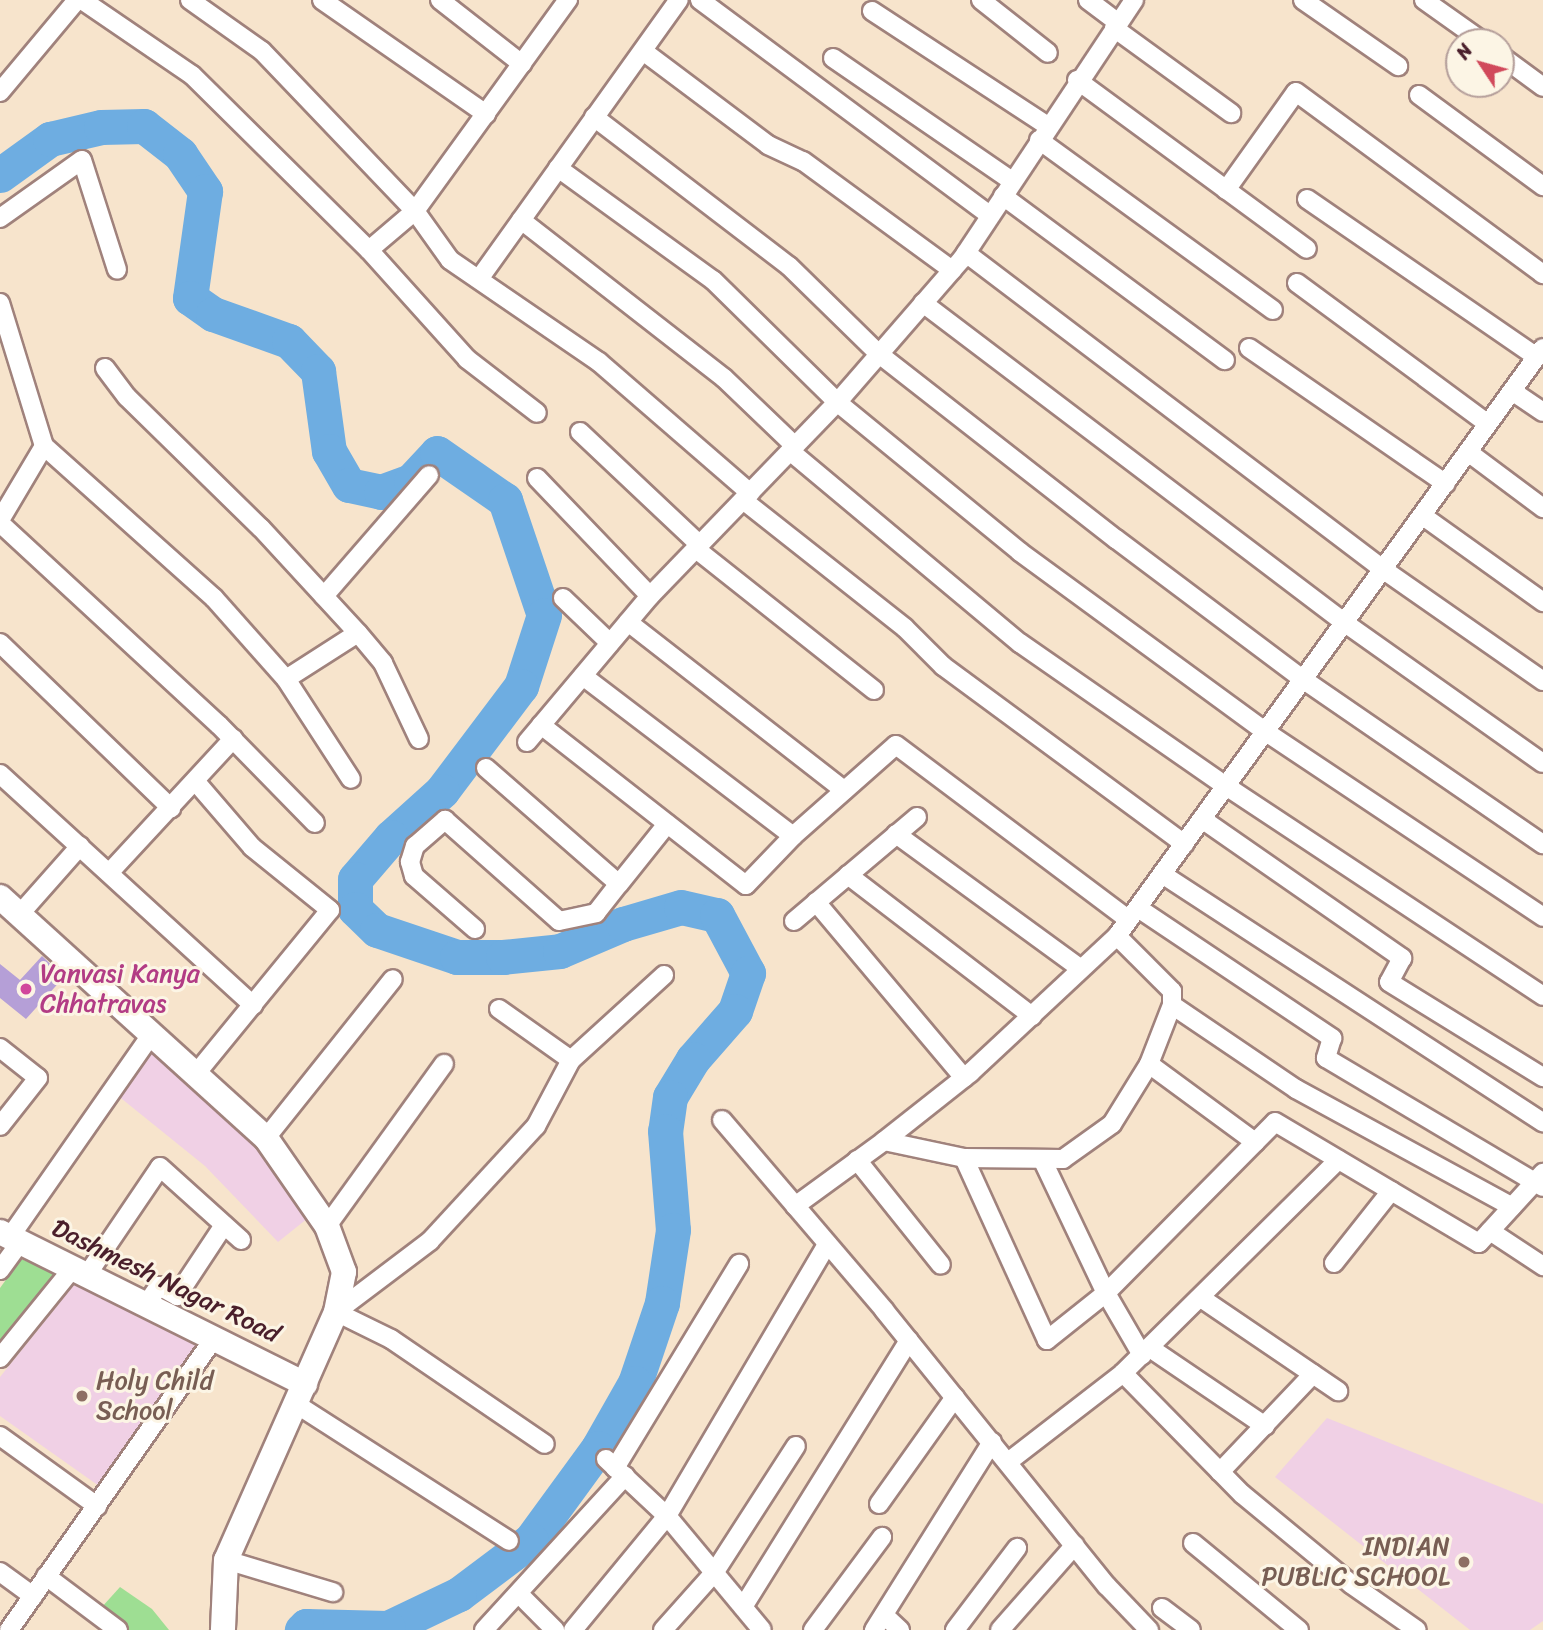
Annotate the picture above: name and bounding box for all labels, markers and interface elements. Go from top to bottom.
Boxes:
north arrow [1445,28,1515,98]
text: N [1447,37,1481,67]
place label: Vanvasi Kanya Chhatravas [40,958,200,1020]
marker: Vanvasi Kanya Chhatravas [18,981,34,997]
street label: Dashmesh Nagar Road [47,1212,285,1350]
place label: Holy Child School [96,1365,213,1426]
marker: Holy Child School [74,1388,90,1404]
place label: INDIAN PUBLIC SCHOOL [1261,1531,1450,1592]
marker: INDIAN PUBLIC SCHOOL [1456,1554,1472,1570]

